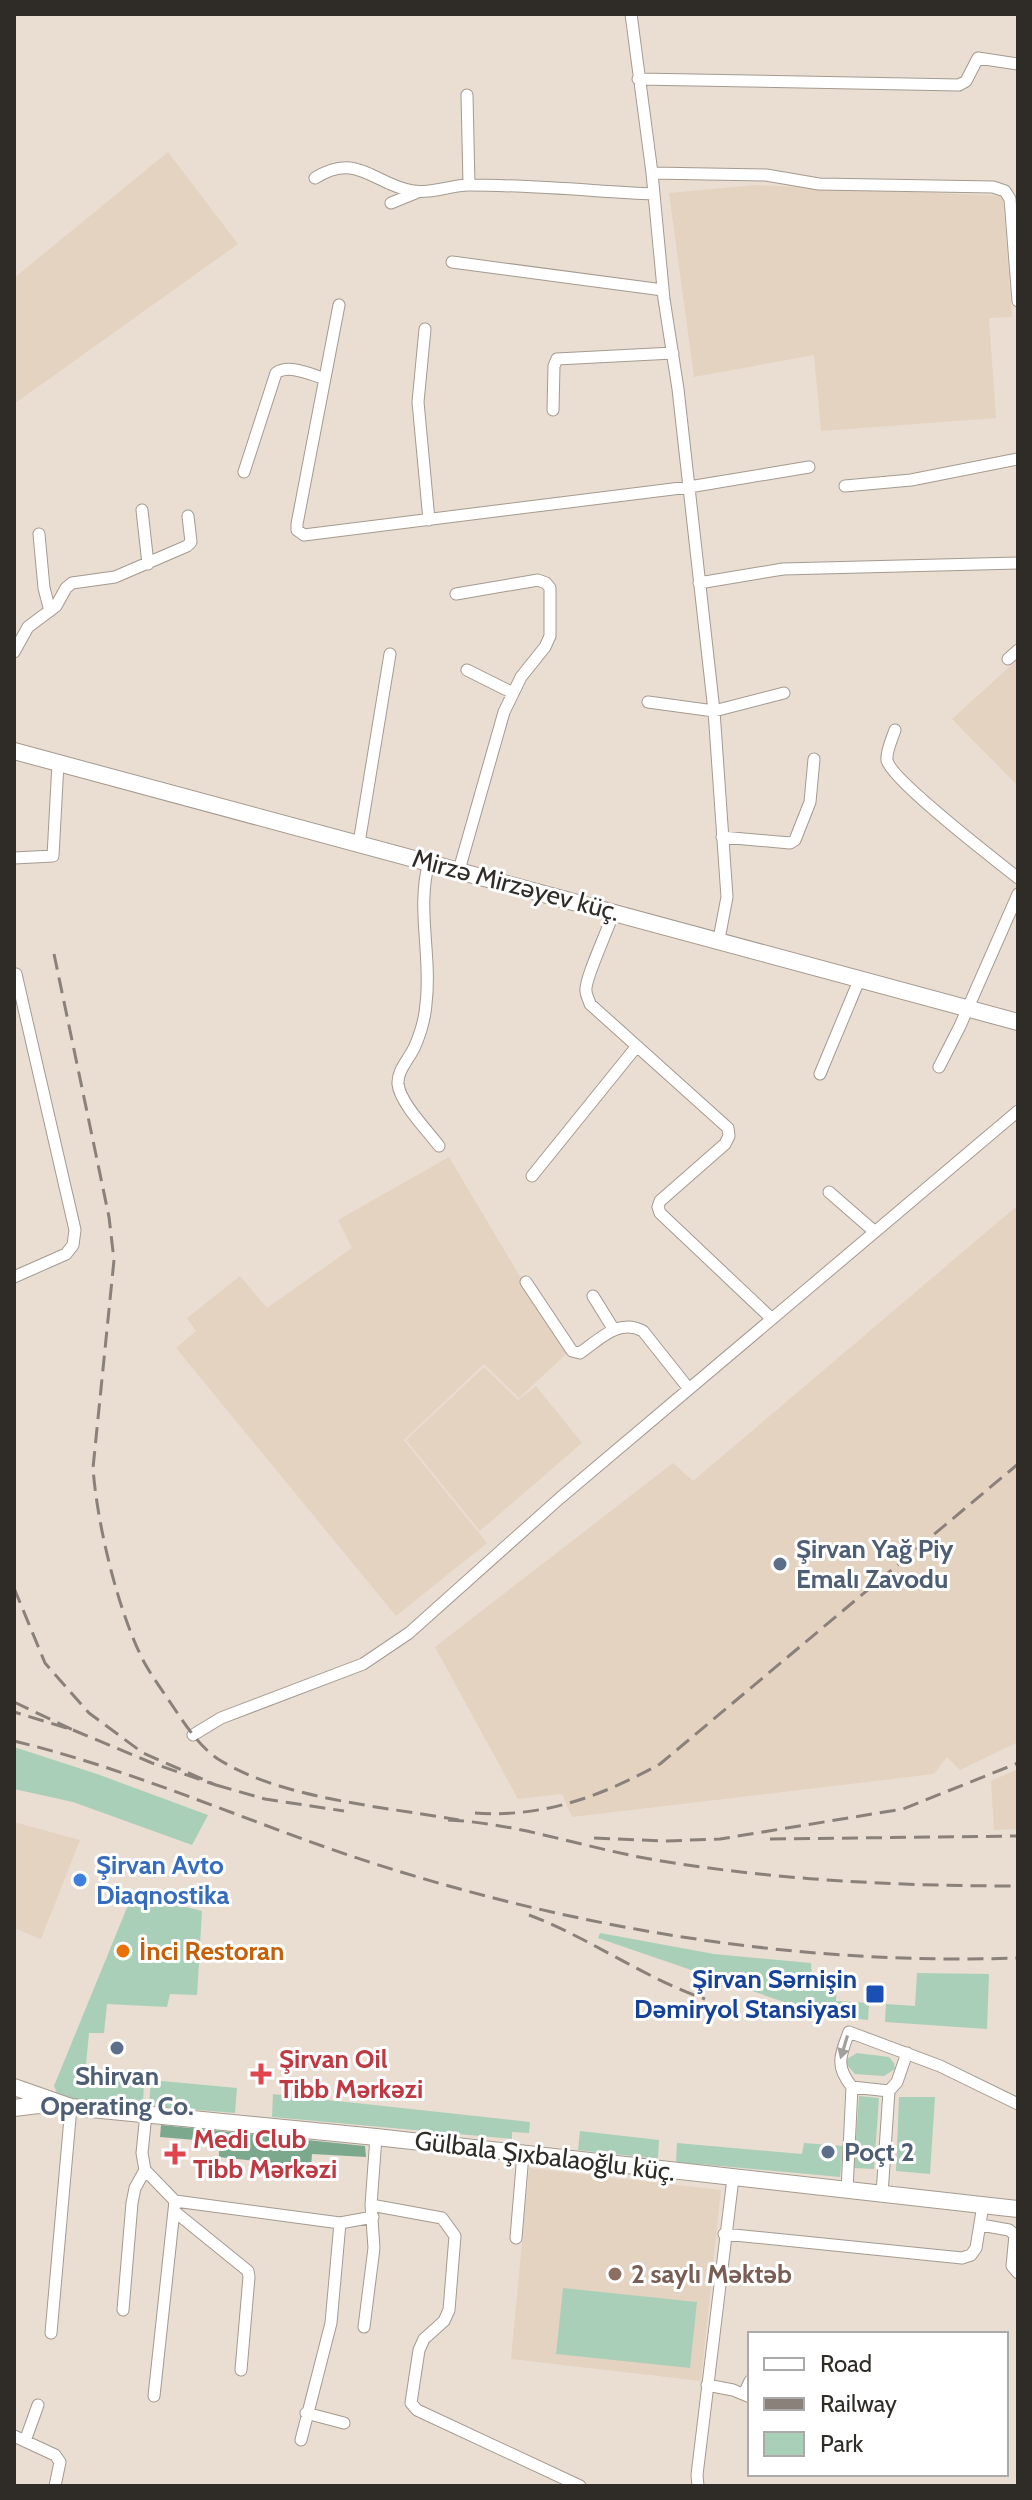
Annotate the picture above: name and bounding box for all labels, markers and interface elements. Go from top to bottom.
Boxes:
street label: Mirzə Mirzəyev küç. [409,842,623,928]
place label: Şirvan Yağ Piy Emalı Zavodu [796,1533,953,1595]
marker: Şirvan Yağ Piy Emalı Zavodu [771,1555,789,1573]
place label: Şirvan Avto Diaqnostika [96,1849,229,1911]
marker: Şirvan Avto Diaqnostika [71,1871,89,1889]
place label: İnci Restoran [139,1935,284,1967]
marker: İnci Restoran [114,1942,132,1960]
place label: Şirvan Sərnişin Dəmiryol Stansiyası [634,1963,857,2025]
marker: Şirvan Sərnişin Dəmiryol Stansiyası [864,1983,886,2005]
one-way arrow [837,2036,850,2060]
marker: Shirvan Operating Co. [108,2039,126,2057]
place label: Şirvan Oil Tibb Mərkəzi [279,2043,423,2105]
place label: Shirvan Operating Co. [40,2060,194,2122]
marker: Şirvan Oil Tibb Mərkəzi [250,2063,272,2085]
place label: Medi Club Tibb Mərkəzi [193,2123,337,2185]
street label: Gülbala Şıxbalaoğlu küç. [413,2124,677,2188]
place label: Poçt 2 [844,2136,914,2168]
marker: Medi Club Tibb Mərkəzi [164,2143,186,2165]
marker: Poçt 2 [819,2143,837,2161]
place label: 2 saylı Məktəb [631,2258,792,2290]
marker: 2 saylı Məktəb [606,2265,624,2283]
legend [748,2332,1008,2476]
text: Road [820,2349,872,2378]
text: Railway [820,2389,897,2418]
text: Park [820,2429,863,2458]

